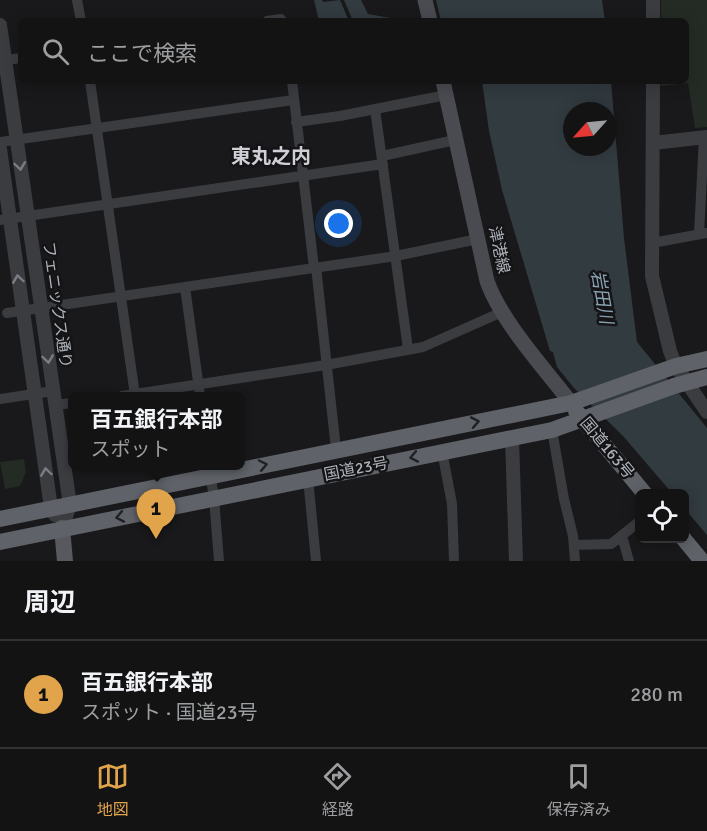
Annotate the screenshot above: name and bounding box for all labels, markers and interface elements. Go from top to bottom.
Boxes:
search box [18,18,689,84]
icon: search [39,35,72,68]
text: ここで検索 [87,40,197,67]
north arrow [563,102,617,156]
district label: 東丸之内 [231,144,311,169]
one-way arrow [14,162,26,171]
your location [324,209,353,238]
street label: 津港線 [484,224,514,276]
street label: フェニックス通り [38,240,76,370]
water label: 岩田川 [586,269,618,327]
one-way arrow [13,275,25,284]
one-way arrow [42,355,54,364]
popup [68,392,245,470]
text: 百五銀行本部 [90,406,223,433]
street label: 国道163号 [576,413,638,483]
one-way arrow [470,416,480,429]
text: スポット [90,437,170,462]
one-way arrow [409,450,419,463]
street label: 国道23号 [322,453,390,485]
one-way arrow [258,459,268,472]
one-way arrow [41,468,53,477]
map controls [635,489,689,543]
button: locate [635,489,689,543]
pin: 1 [136,490,176,539]
one-way arrow [115,510,125,523]
text: 周辺 [24,587,76,619]
text: 百五銀行本部 [81,669,213,696]
text: 1 [38,682,49,707]
text: 280 m [630,682,683,707]
text: スポット · 国道23号 [81,700,258,725]
tab: 地図 [96,760,129,820]
tab: 経路 [321,760,354,820]
tab: 保存済み [547,760,611,820]

